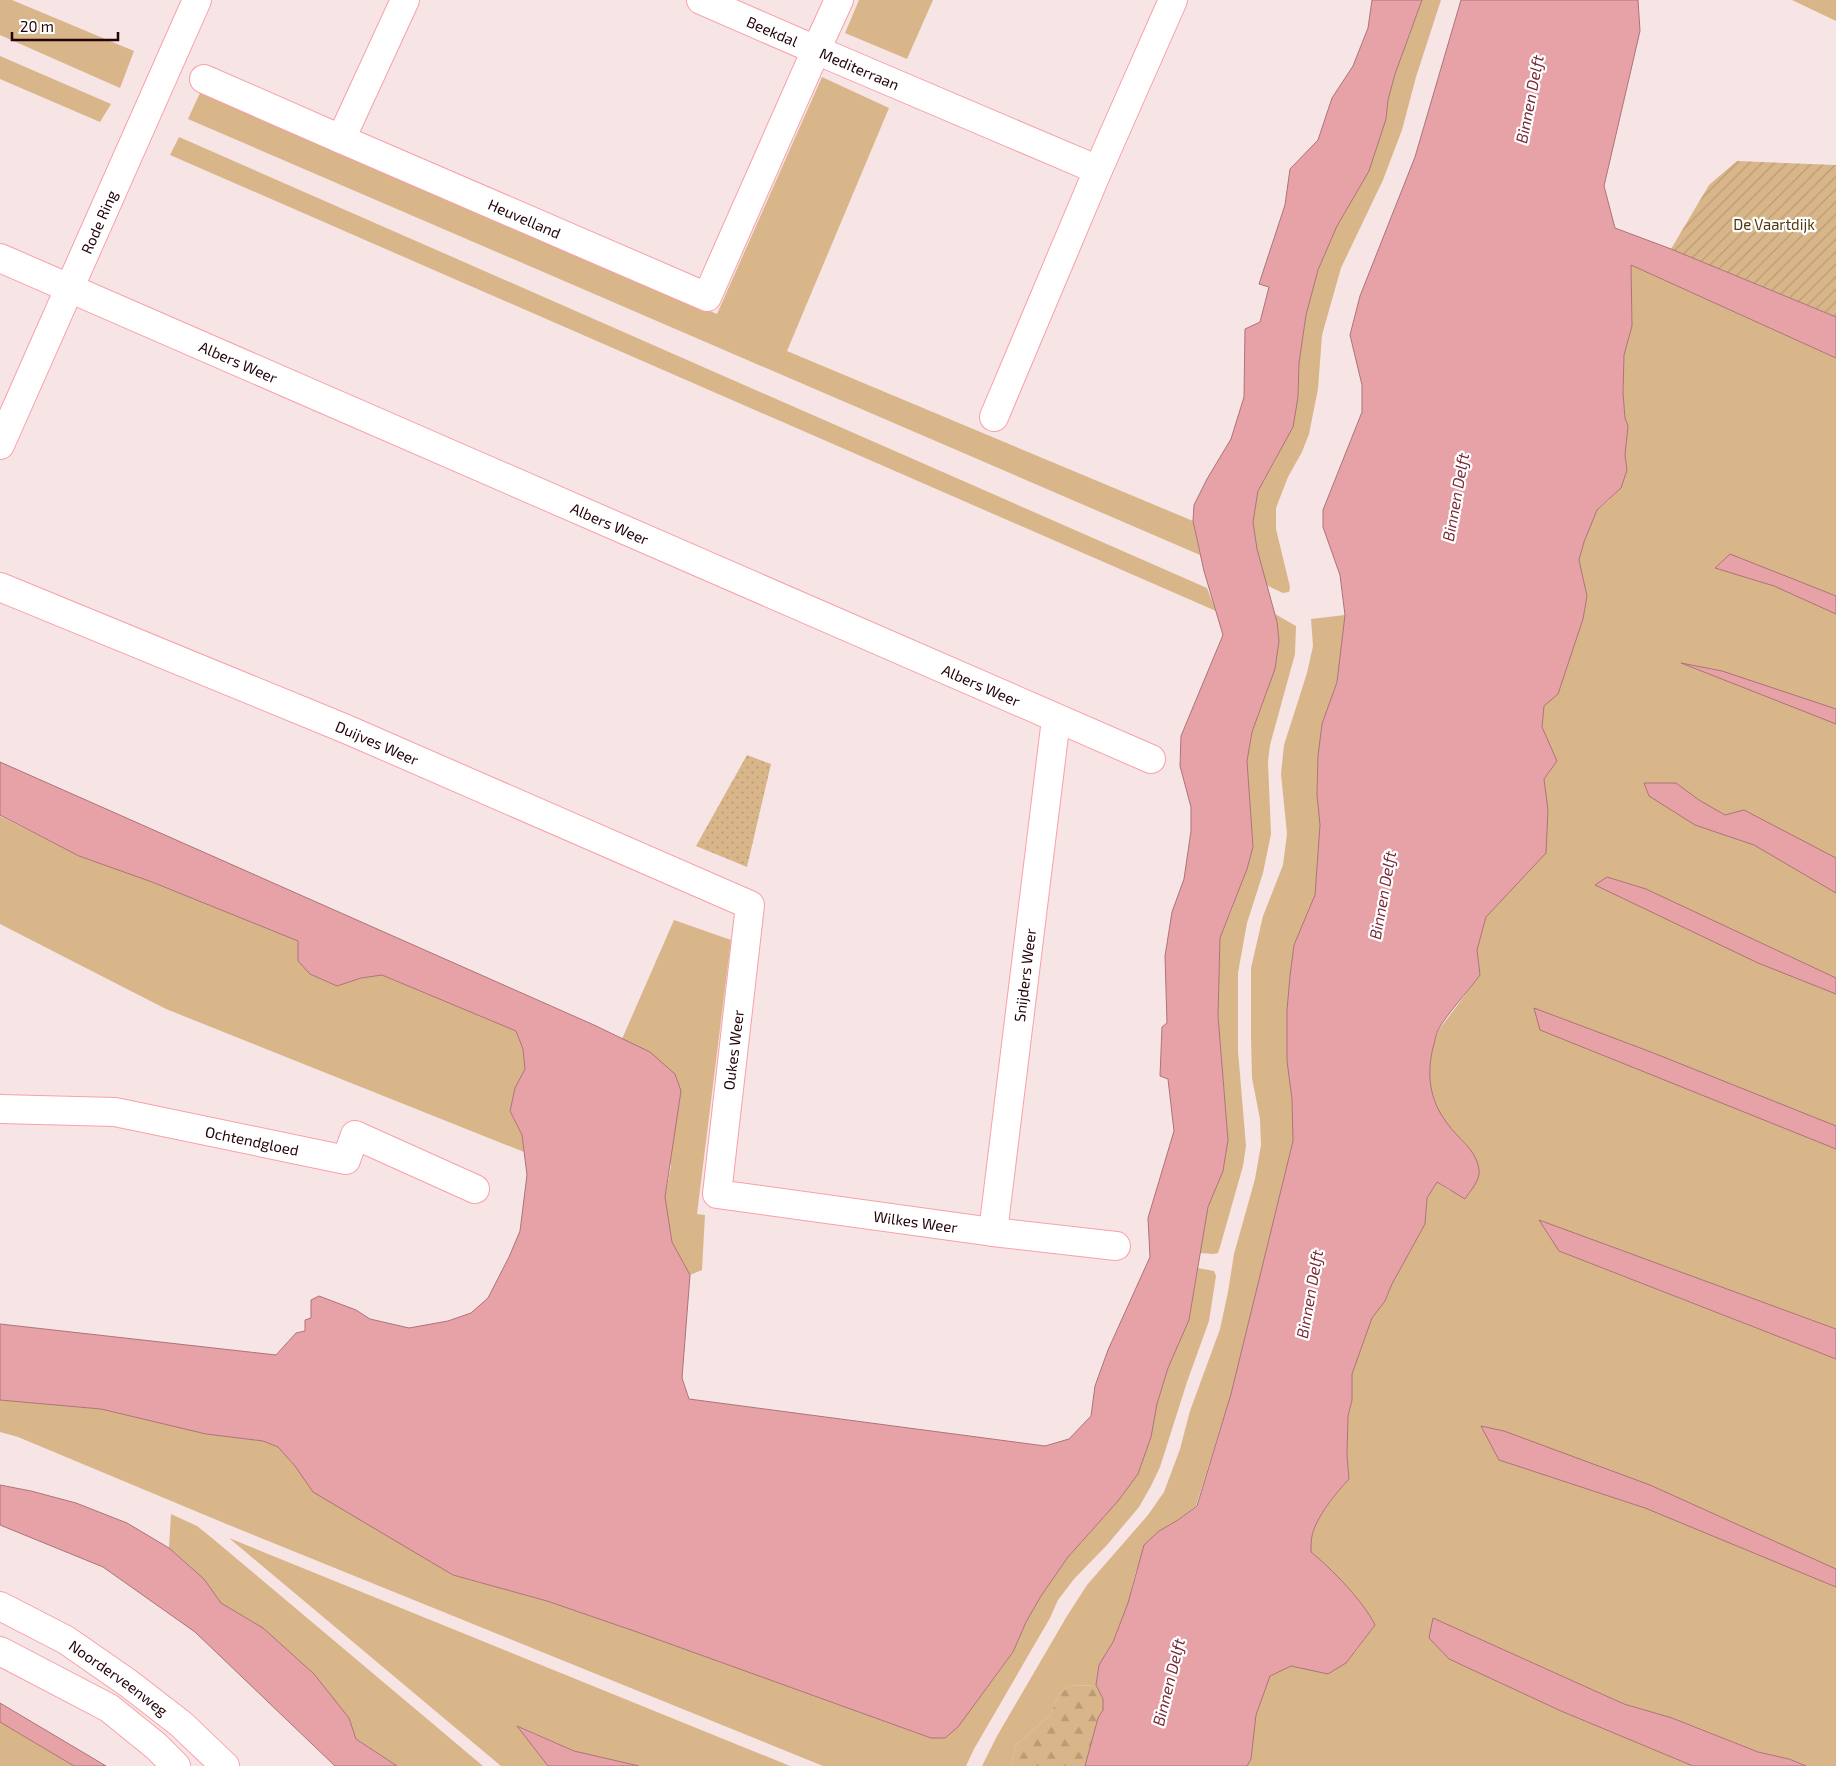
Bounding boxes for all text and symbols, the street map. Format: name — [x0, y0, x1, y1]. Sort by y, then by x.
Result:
scale bar — [12, 10, 119, 42]
street label: Beekdal — [744, 12, 801, 50]
text: 20 m — [20, 17, 54, 35]
street label: Mediterraan — [817, 44, 902, 93]
water label: Binnen Delft — [1511, 52, 1547, 145]
street label: Rode Ring — [77, 187, 121, 257]
street label: Heuvelland — [486, 195, 564, 242]
park label: De Vaartdijk — [1733, 215, 1815, 234]
street label: Albers Weer — [197, 337, 280, 387]
water label: Binnen Delft — [1438, 450, 1472, 543]
street label: Albers Weer — [568, 499, 652, 548]
street label: Albers Weer — [939, 660, 1023, 710]
street label: Duijves Weer — [333, 717, 421, 769]
water label: Binnen Delft — [1365, 848, 1399, 941]
street label: Snijders Weer — [1010, 927, 1039, 1023]
street label: Oukes Weer — [719, 1009, 747, 1091]
street label: Ochtendgloed — [204, 1122, 300, 1159]
street label: Wilkes Weer — [872, 1207, 959, 1236]
water label: Binnen Delft — [1292, 1247, 1326, 1340]
water label: Binnen Delft — [1148, 1635, 1188, 1728]
street label: Noorderveenweg — [66, 1636, 172, 1720]

